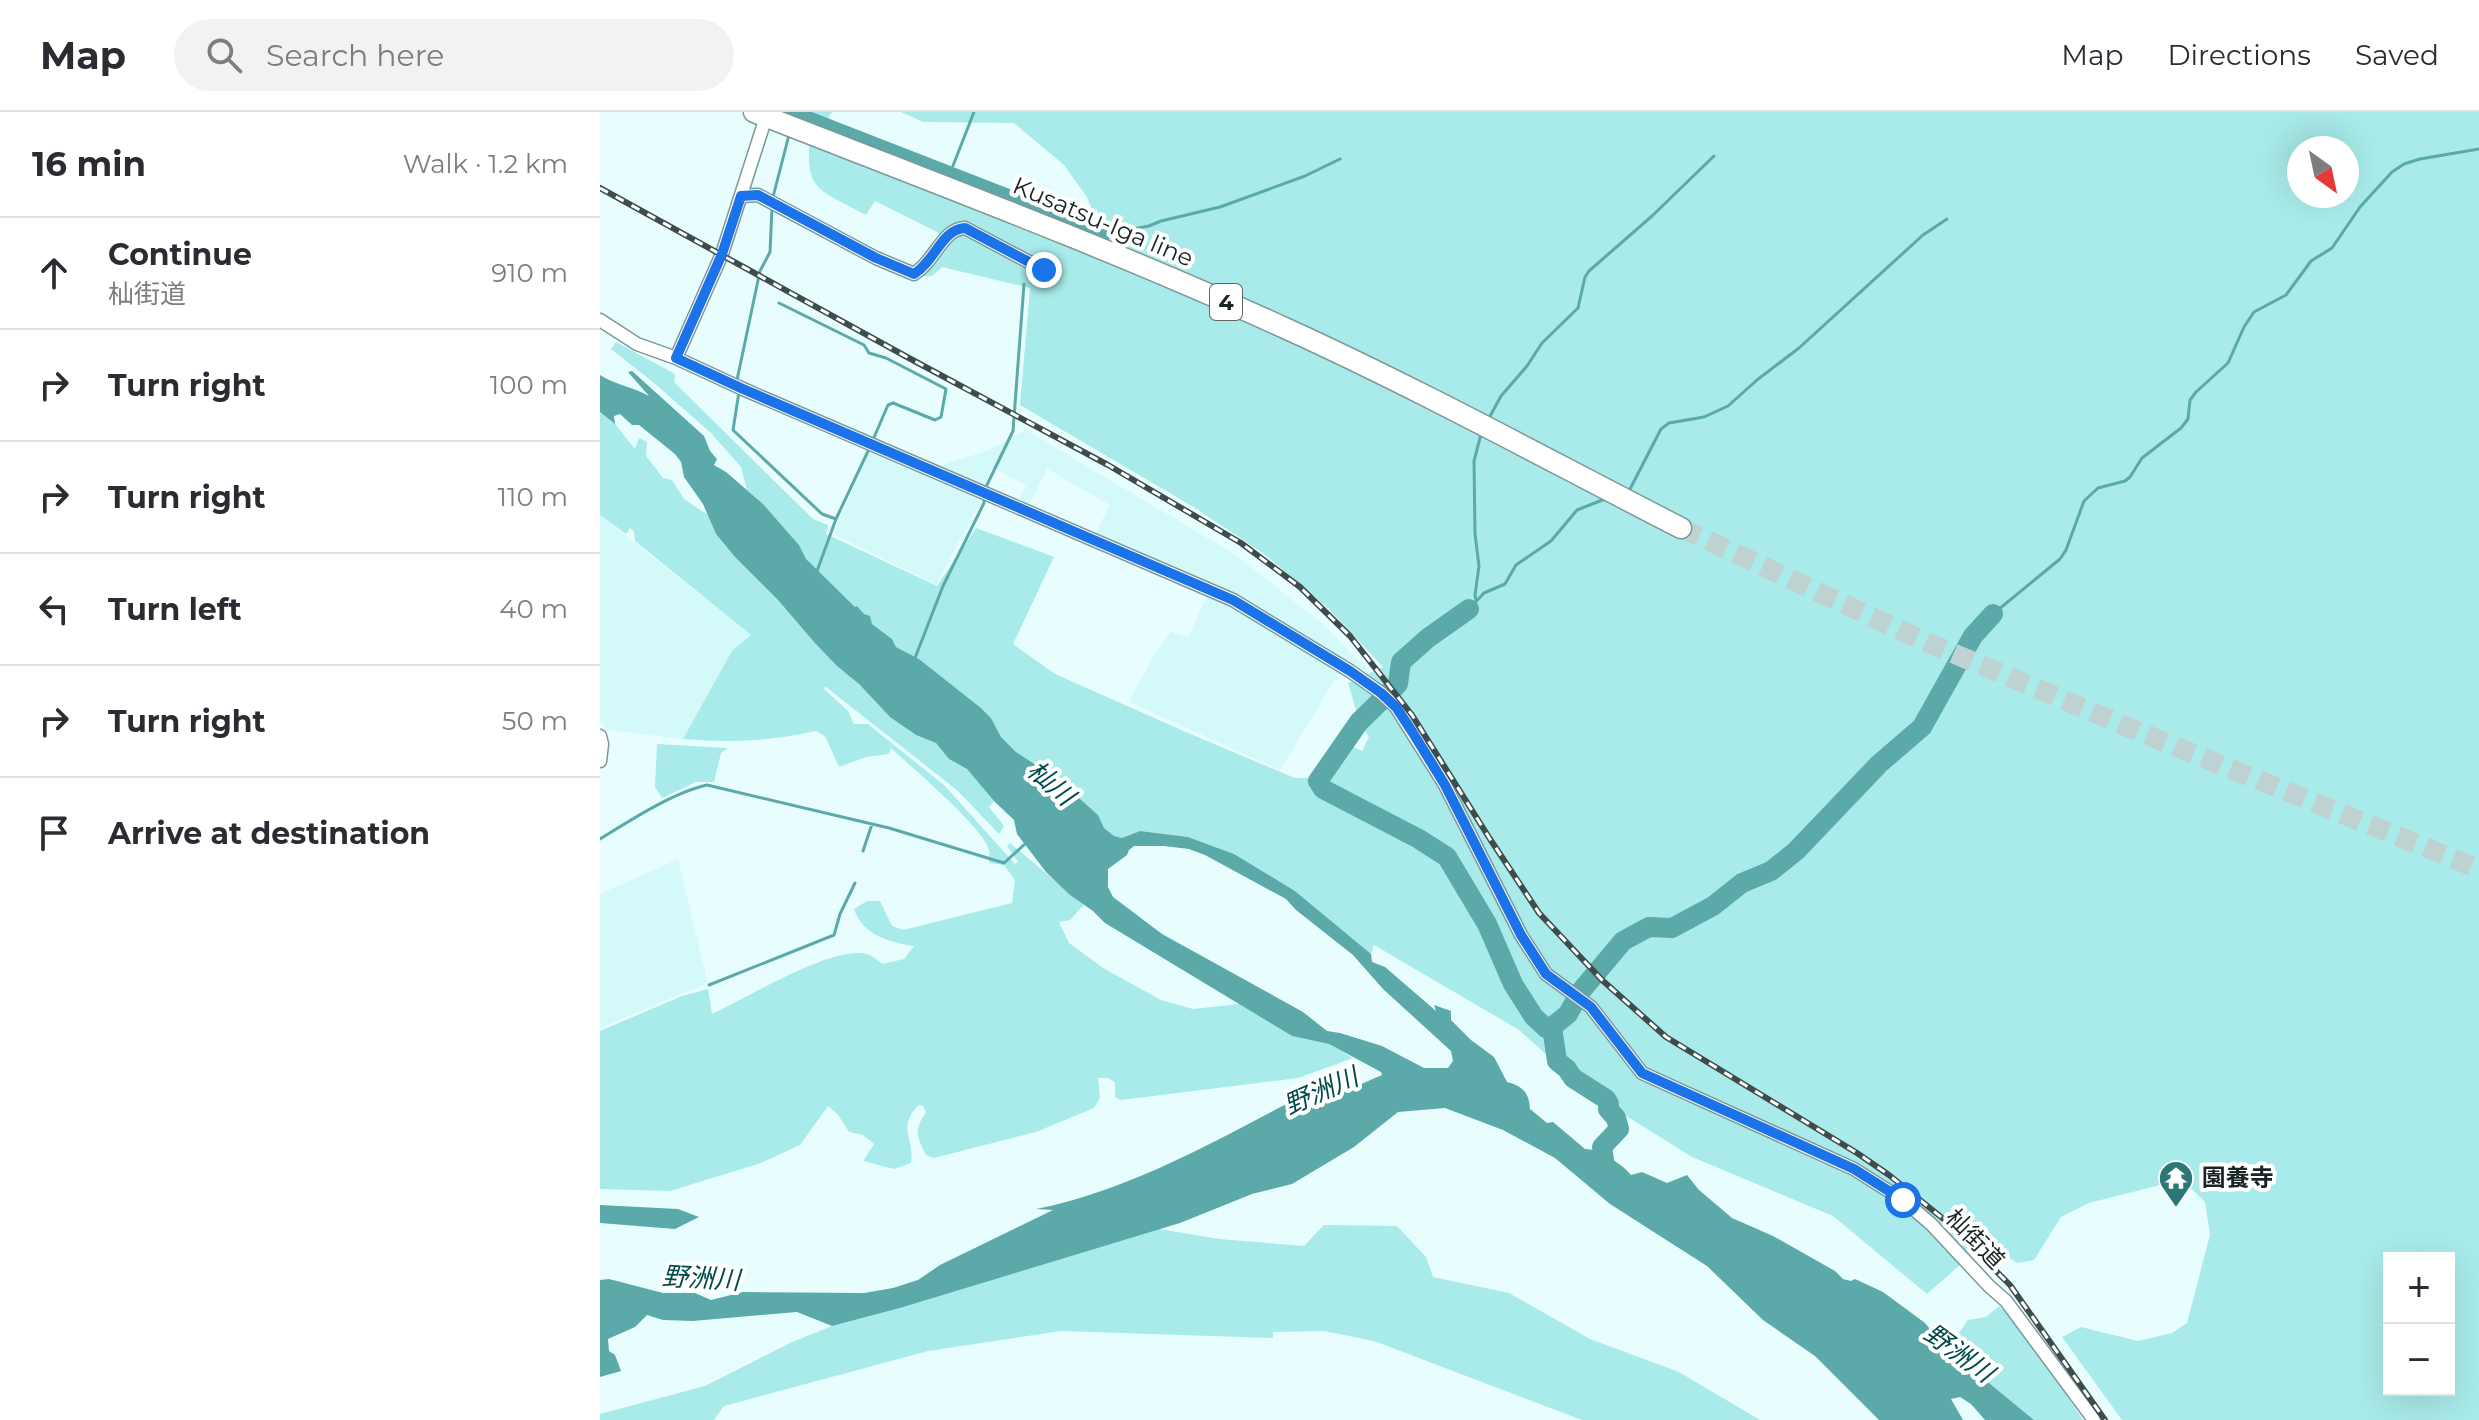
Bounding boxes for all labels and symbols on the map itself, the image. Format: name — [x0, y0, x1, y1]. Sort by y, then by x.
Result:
north arrow — [2287, 136, 2359, 208]
street label: Kusatsu-Iga line — [1009, 170, 1198, 273]
route end — [1026, 252, 1062, 288]
road number: 4 — [1210, 284, 1242, 320]
water label: 杣川 — [1021, 754, 1083, 814]
water label: 野洲川 — [1279, 1059, 1366, 1121]
temple icon: 園養寺 — [2157, 1159, 2195, 1209]
place label: 園養寺 — [2202, 1163, 2274, 1192]
route start — [1885, 1182, 1921, 1218]
street label: 杣街道 — [1940, 1203, 2011, 1275]
water label: 野洲川 — [661, 1260, 744, 1296]
water label: 野洲川 — [1918, 1317, 2002, 1391]

